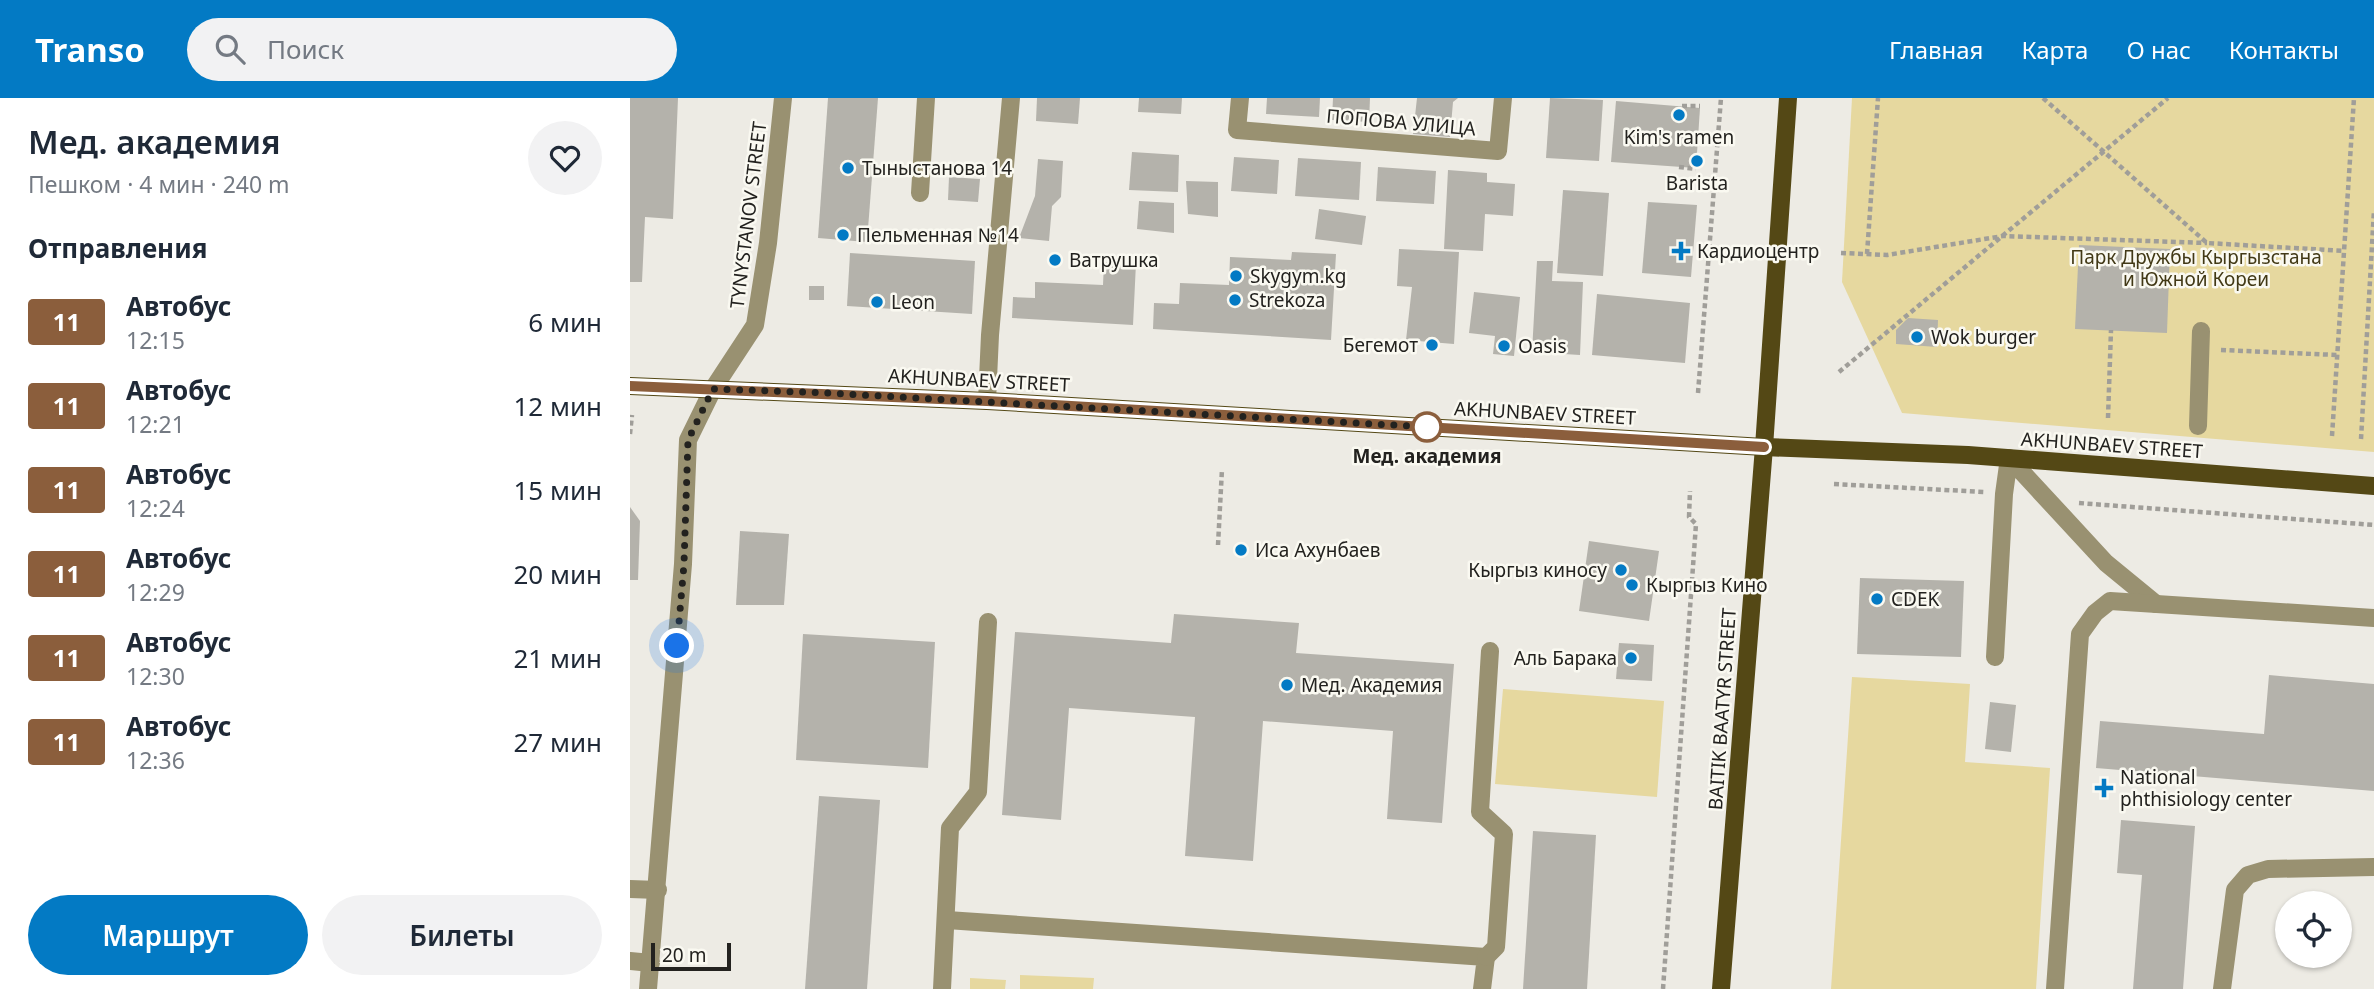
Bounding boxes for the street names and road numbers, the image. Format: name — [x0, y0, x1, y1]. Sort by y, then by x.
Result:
street label: ПОПОВА УЛИЦА — [1325, 103, 1478, 142]
street label: TYNYSTANOV STREET — [724, 120, 772, 310]
street label: AKHUNBAEV STREET — [887, 362, 1071, 398]
street label: AKHUNBAEV STREET — [1453, 395, 1637, 431]
street label: AKHUNBAEV STREET — [2020, 426, 2204, 464]
street label: BAITIK BAATYR STREET — [1702, 607, 1742, 811]

